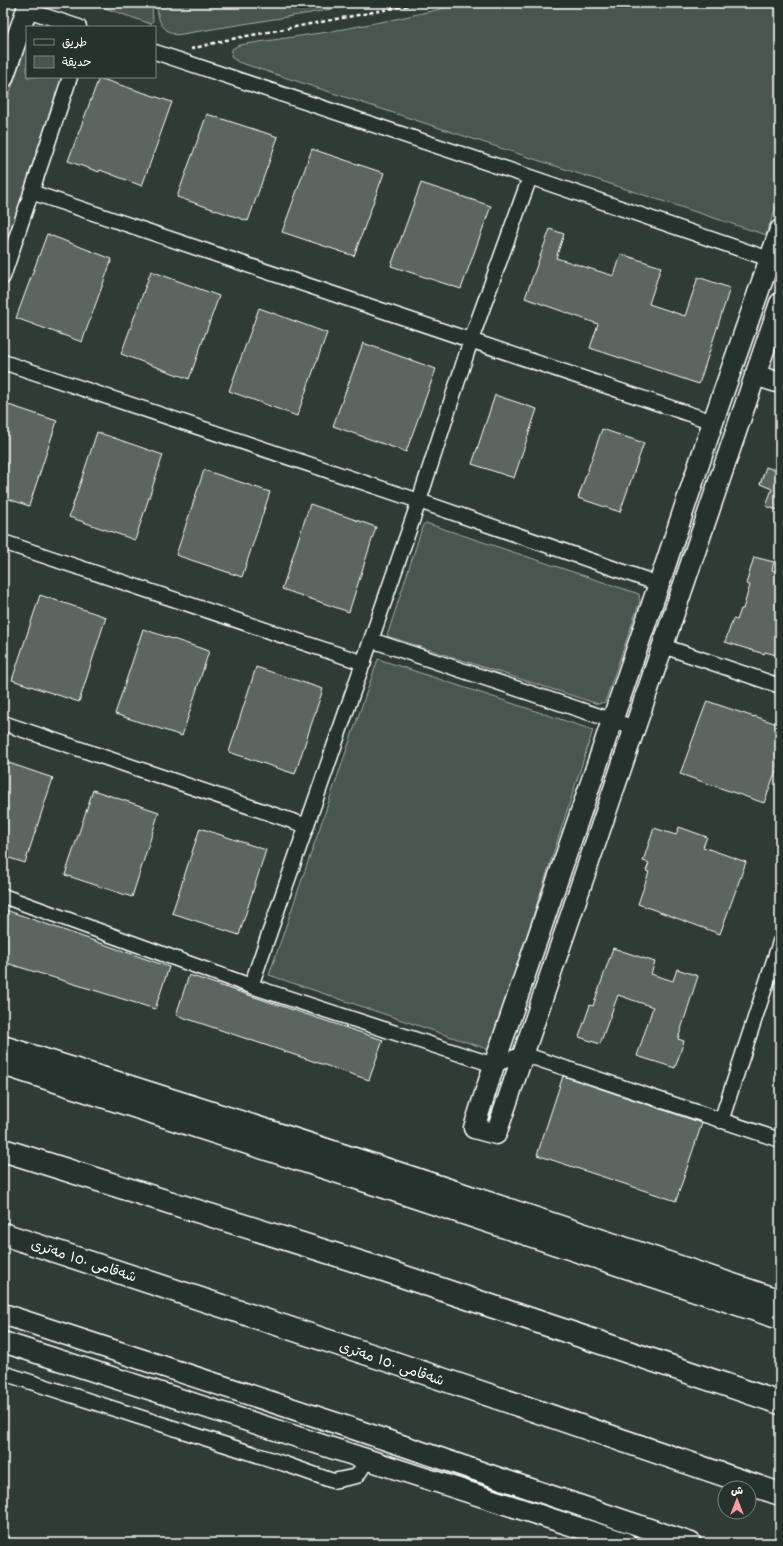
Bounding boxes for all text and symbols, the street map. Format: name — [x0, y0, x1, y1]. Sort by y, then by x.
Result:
legend — [26, 26, 156, 78]
text: طريق — [62, 34, 87, 50]
text: حديقة — [62, 54, 91, 70]
street label: شەقامی ١٥٠ مەتری — [29, 1234, 139, 1286]
street label: شەقامی ١٥٠ مەتری — [337, 1337, 447, 1389]
north arrow — [717, 1480, 757, 1520]
text: ش — [731, 1483, 743, 1498]

